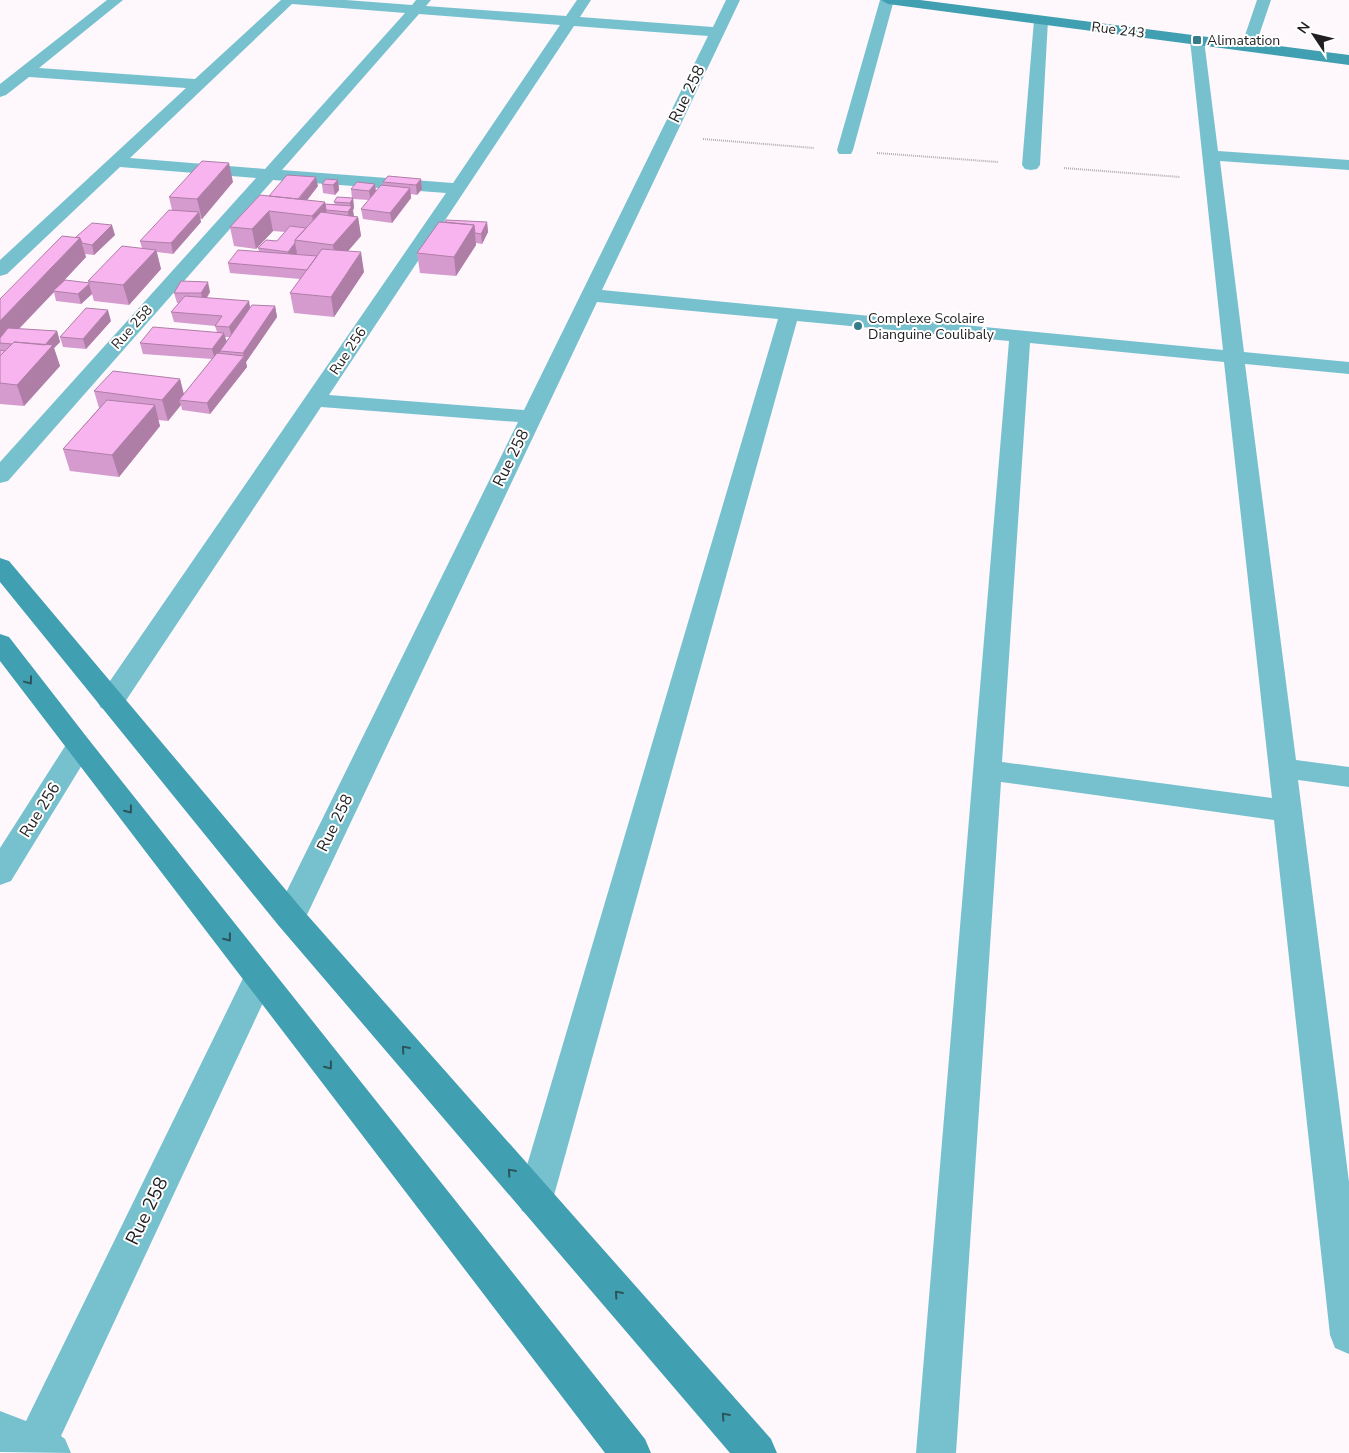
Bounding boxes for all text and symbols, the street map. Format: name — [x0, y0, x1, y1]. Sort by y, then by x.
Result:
north arrow — [1289, 10, 1339, 60]
street label: Rue 243 — [1090, 17, 1146, 43]
text: N — [1293, 18, 1315, 38]
place label: Alimatation — [1207, 31, 1280, 50]
marker: Alimatation — [1191, 34, 1203, 46]
street label: Rue 258 — [664, 62, 710, 126]
street label: Rue 258 — [107, 301, 157, 353]
place label: Complexe Scolaire Dianguine Coulibaly — [868, 309, 995, 344]
marker: Complexe Scolaire Dianguine Coulibaly — [852, 320, 864, 332]
street label: Rue 256 — [325, 324, 371, 378]
street label: Rue 258 — [488, 426, 534, 490]
one-way arrow — [24, 676, 33, 685]
street label: Rue 256 — [14, 778, 66, 842]
street label: Rue 258 — [312, 791, 358, 855]
one-way arrow — [123, 804, 131, 813]
one-way arrow — [223, 933, 232, 942]
one-way arrow — [401, 1046, 410, 1055]
one-way arrow — [323, 1060, 331, 1069]
one-way arrow — [508, 1169, 517, 1178]
street label: Rue 258 — [119, 1173, 175, 1249]
one-way arrow — [615, 1291, 624, 1300]
one-way arrow — [722, 1413, 731, 1422]

